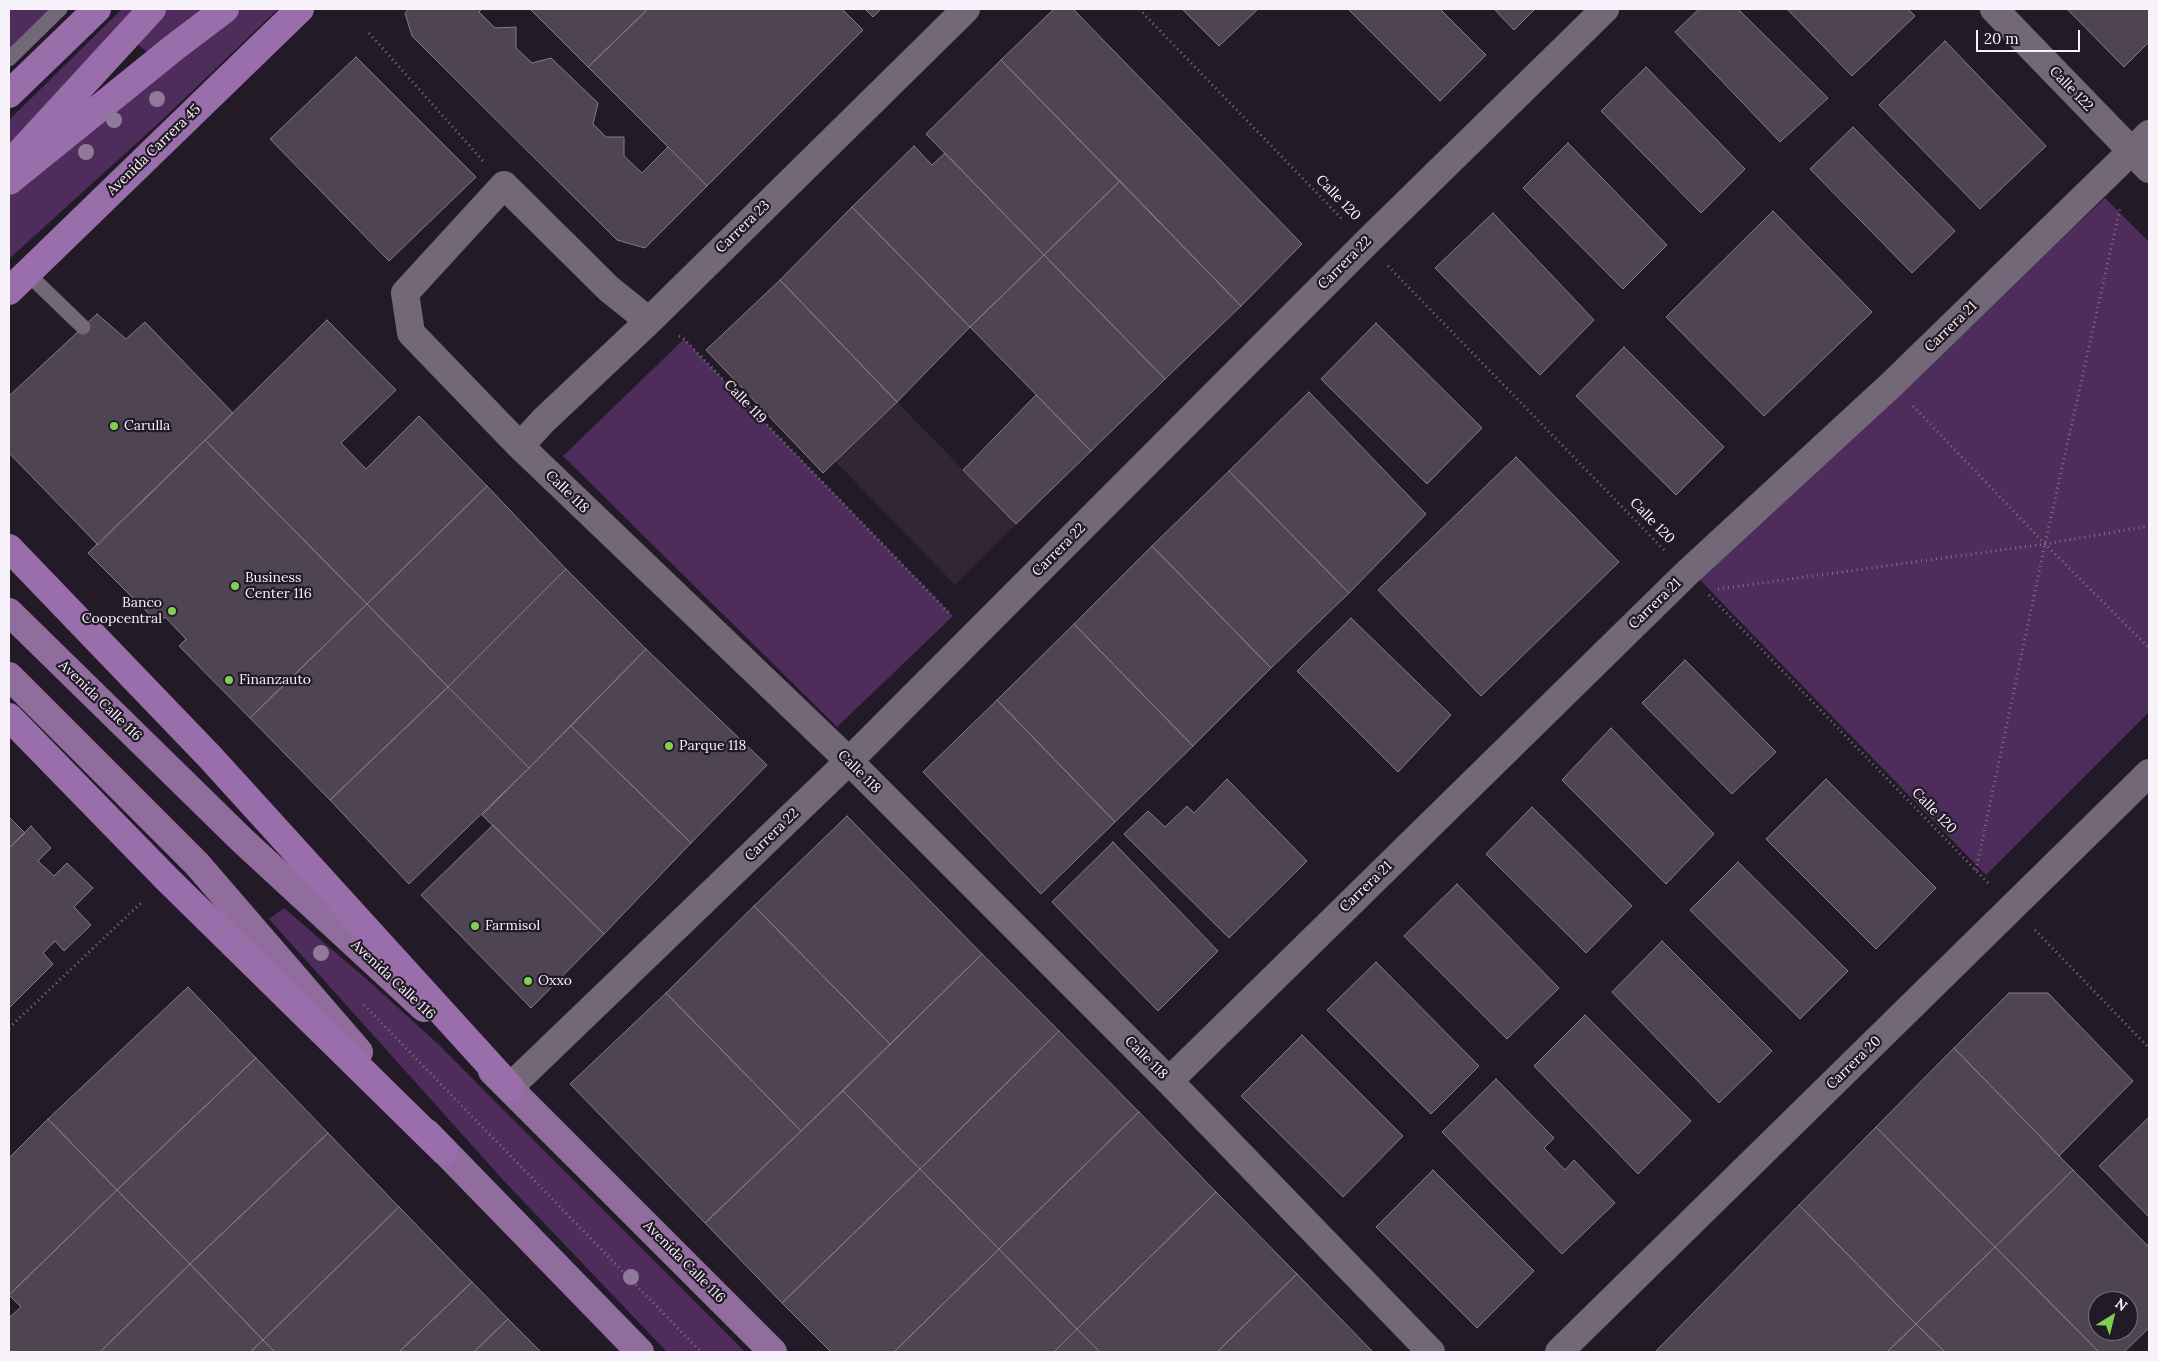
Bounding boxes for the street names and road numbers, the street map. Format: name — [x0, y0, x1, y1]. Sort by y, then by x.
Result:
street label: Calle 122 — [2045, 63, 2097, 115]
street label: Avenida Carrera 45 — [104, 101, 204, 199]
street label: Calle 120 — [1312, 172, 1364, 224]
street label: Carrera 23 — [712, 197, 774, 257]
street label: Carrera 22 — [1315, 233, 1375, 293]
street label: Carrera 21 — [1921, 298, 1981, 356]
street label: Calle 119 — [720, 377, 770, 427]
street label: Calle 118 — [542, 467, 592, 517]
street label: Calle 120 — [1626, 495, 1678, 547]
street label: Carrera 22 — [1029, 520, 1089, 580]
street label: Carrera 21 — [1625, 575, 1685, 633]
street label: Avenida Calle 116 — [55, 657, 145, 745]
street label: Calle 118 — [834, 747, 884, 797]
street label: Calle 120 — [1908, 785, 1960, 837]
street label: Carrera 22 — [742, 805, 802, 865]
street label: Carrera 21 — [1336, 858, 1396, 916]
street label: Avenida Calle 116 — [347, 937, 439, 1023]
street label: Calle 118 — [1121, 1033, 1171, 1083]
street label: Carrera 20 — [1823, 1033, 1885, 1093]
street label: Avenida Calle 116 — [640, 1218, 728, 1306]

